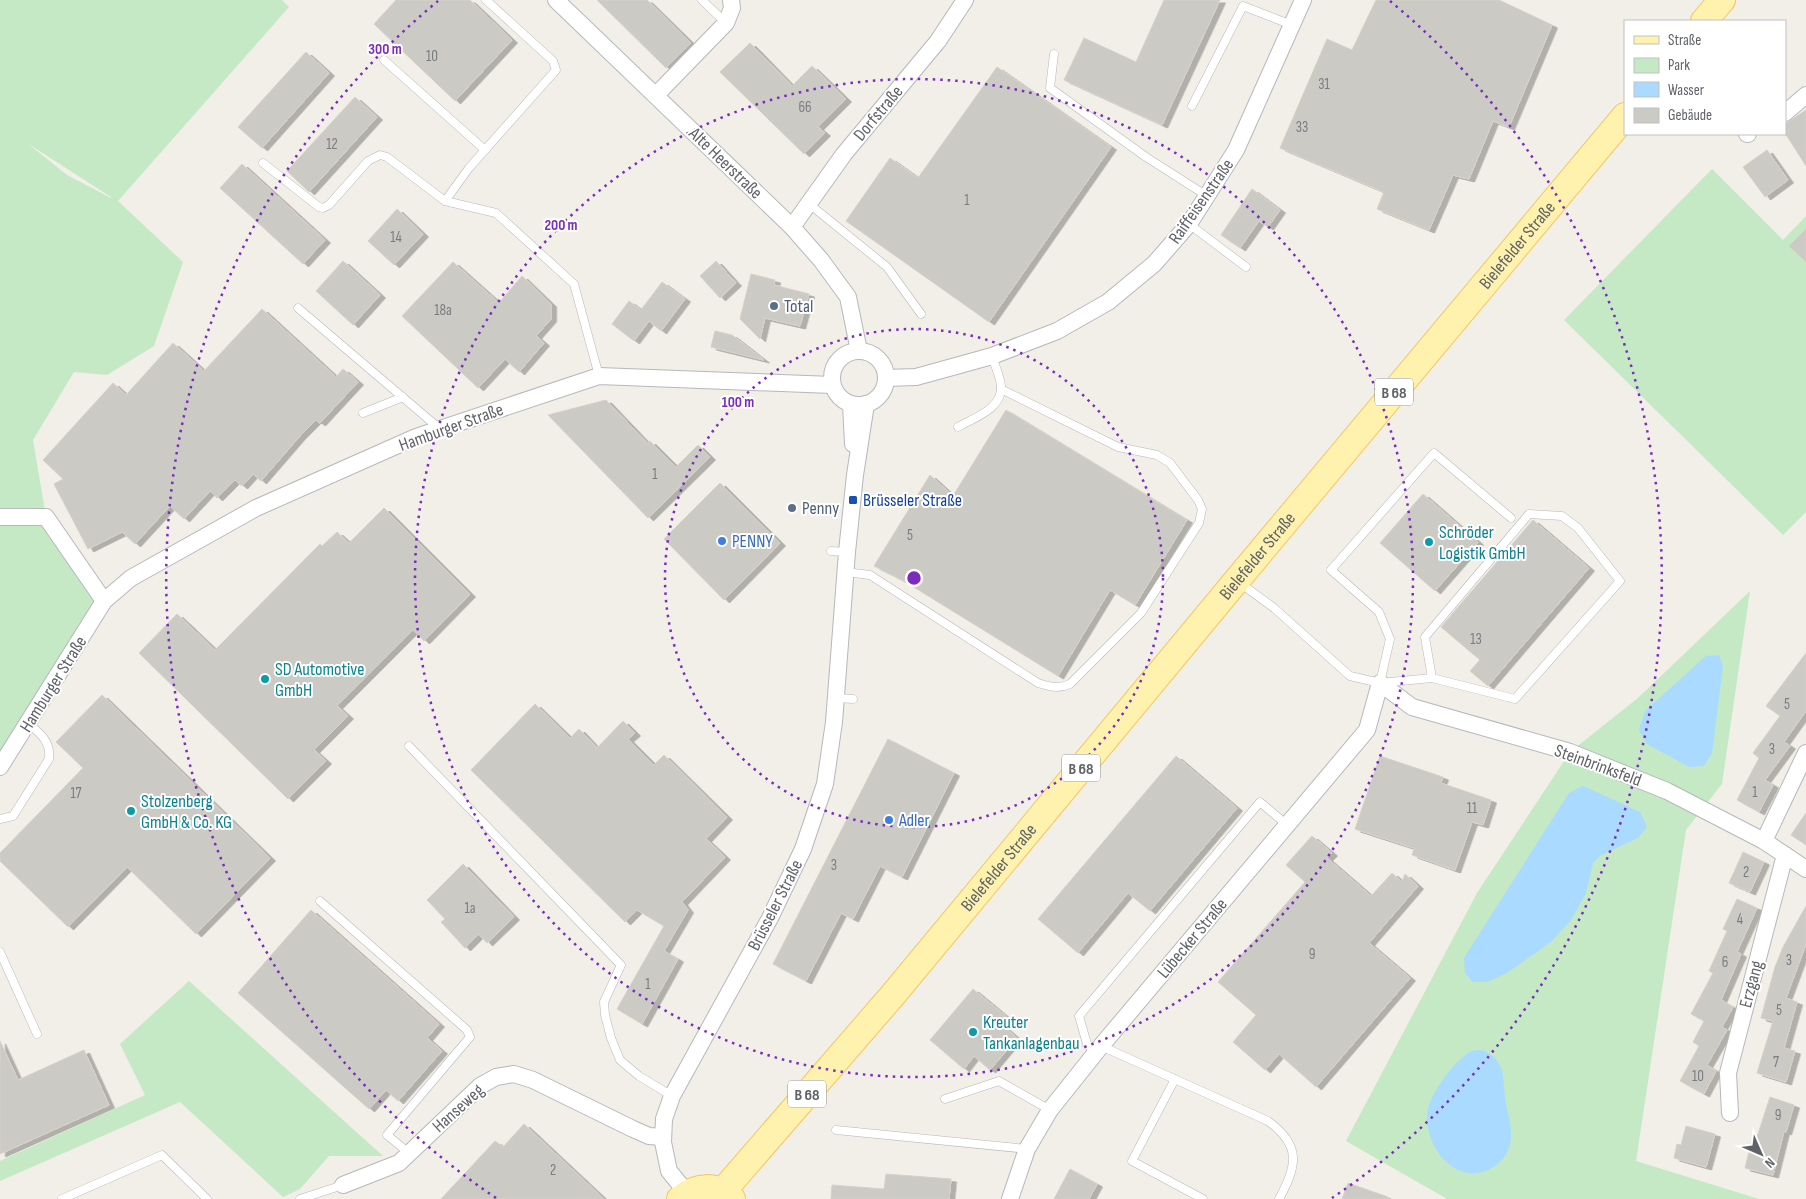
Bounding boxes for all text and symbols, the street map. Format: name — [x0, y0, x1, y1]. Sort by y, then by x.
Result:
legend — [1624, 20, 1786, 135]
text: Straße — [1668, 31, 1701, 50]
text: 300 m — [368, 40, 402, 59]
house number: 10 — [426, 47, 438, 66]
text: Park — [1668, 56, 1690, 75]
house number: 31 — [1318, 75, 1331, 94]
street label: Dorfstraße — [849, 81, 907, 145]
text: Wasser — [1668, 81, 1705, 100]
house number: 66 — [798, 98, 812, 117]
text: Gebäude — [1668, 106, 1712, 125]
house number: 33 — [1296, 118, 1308, 137]
street label: Alte Heerstraße — [684, 123, 767, 203]
house number: 12 — [326, 135, 338, 154]
street label: Raiffeisenstraße — [1164, 155, 1238, 248]
house number: 1 — [964, 191, 970, 210]
street label: Bielefelder Straße — [1475, 198, 1560, 293]
text: 200 m — [544, 216, 578, 235]
house number: 14 — [390, 228, 402, 247]
place label: Total — [784, 296, 813, 317]
marker: Total — [768, 300, 780, 312]
house number: 18a — [434, 301, 452, 320]
road number: B 68 — [1375, 378, 1413, 406]
text: 100 m — [722, 393, 754, 412]
street label: Hamburger Straße — [396, 399, 506, 456]
house number: 1 — [652, 465, 658, 484]
place label: Brüsseler Straße — [863, 490, 962, 511]
marker: Brüsseler Straße — [847, 494, 859, 506]
place label: Penny — [802, 498, 839, 519]
marker: Penny — [786, 502, 798, 514]
street label: Bielefelder Straße — [1215, 508, 1300, 604]
place label: Schröder Logistik GmbH — [1439, 522, 1526, 564]
house number: 5 — [907, 526, 913, 545]
place label: PENNY — [732, 531, 773, 552]
marker: PENNY — [716, 535, 728, 547]
marker: Schröder Logistik GmbH — [1423, 536, 1435, 548]
centre of rings — [905, 569, 923, 587]
house number: 13 — [1470, 630, 1482, 649]
street label: Hamburger Straße — [16, 632, 91, 736]
place label: SD Automotive GmbH — [275, 659, 364, 701]
marker: SD Automotive GmbH — [259, 673, 271, 685]
house number: 5 — [1784, 695, 1790, 714]
street label: Steinbrinksfeld — [1551, 740, 1644, 791]
house number: 3 — [1769, 740, 1775, 759]
road number: B 68 — [1062, 754, 1100, 781]
house number: 1 — [1752, 783, 1758, 802]
house number: 17 — [70, 784, 82, 803]
place label: Stolzenberg GmbH & Co. KG — [141, 791, 232, 833]
house number: 11 — [1467, 799, 1478, 818]
marker: Stolzenberg GmbH & Co. KG — [125, 805, 137, 817]
place label: Adler — [898, 810, 930, 831]
marker: Adler — [883, 814, 895, 826]
street label: Bielefelder Straße — [957, 820, 1041, 916]
street label: Brüsseler Straße — [744, 856, 807, 954]
house number: 3 — [831, 856, 837, 875]
house number: 2 — [1743, 863, 1749, 882]
street label: Lübecker Straße — [1153, 894, 1232, 983]
house number: 1a — [464, 899, 476, 918]
house number: 4 — [1737, 910, 1743, 929]
house number: 9 — [1309, 945, 1315, 964]
house number: 3 — [1786, 951, 1792, 970]
house number: 6 — [1722, 953, 1728, 972]
street label: Erzgang — [1735, 958, 1768, 1010]
house number: 1 — [645, 975, 651, 994]
house number: 5 — [1776, 1001, 1782, 1020]
place label: Kreuter Tankanlagenbau — [983, 1012, 1080, 1054]
marker: Kreuter Tankanlagenbau — [967, 1026, 979, 1038]
house number: 7 — [1773, 1053, 1779, 1072]
house number: 10 — [1692, 1067, 1704, 1086]
street label: Hanseweg — [428, 1080, 488, 1137]
road number: B 68 — [788, 1080, 826, 1108]
house number: 9 — [1775, 1106, 1781, 1125]
north arrow — [1736, 1129, 1786, 1179]
text: N — [1761, 1154, 1778, 1171]
house number: 2 — [550, 1161, 556, 1180]

